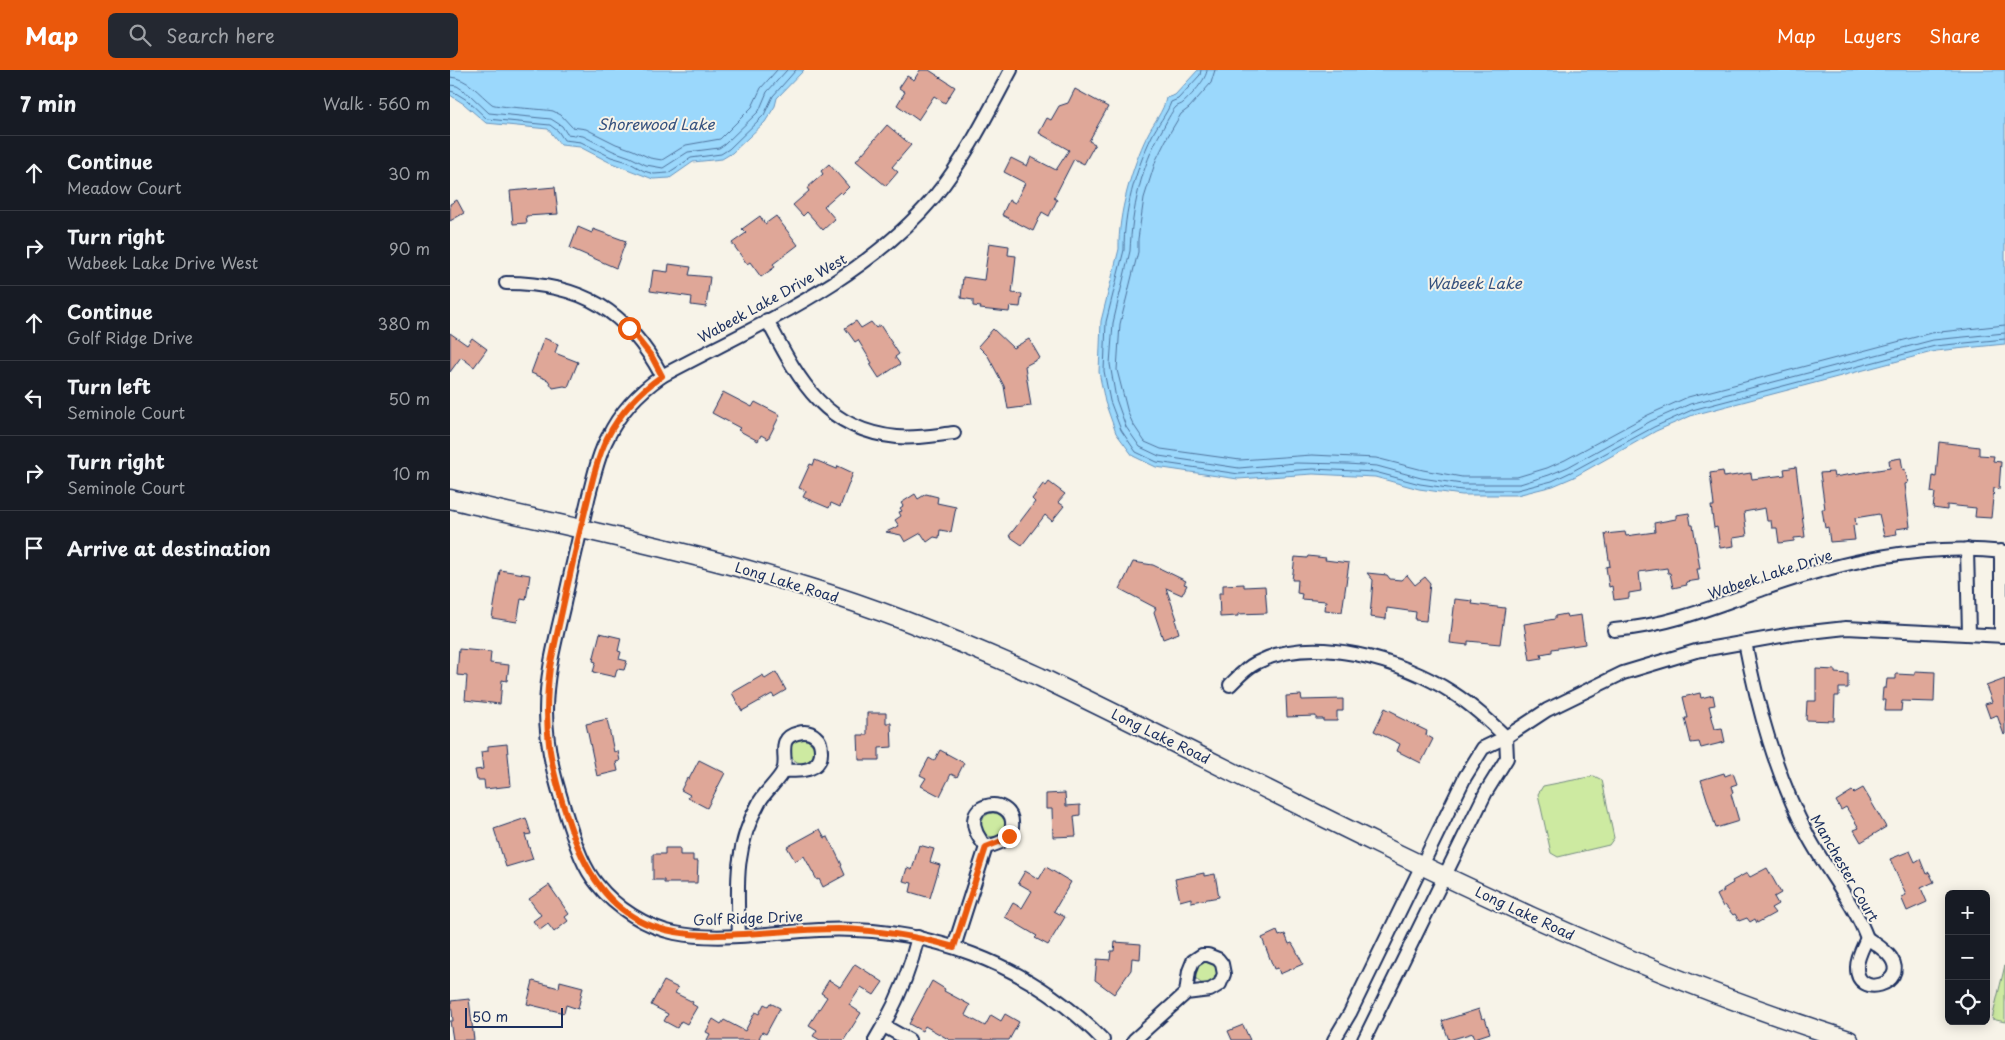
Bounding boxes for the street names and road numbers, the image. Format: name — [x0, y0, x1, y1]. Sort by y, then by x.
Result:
street label: Wabeek Lake Drive West — [694, 248, 851, 348]
street label: Wabeek Lake Drive — [1705, 544, 1835, 604]
street label: Long Lake Road — [733, 556, 841, 608]
street label: Long Lake Road — [1108, 703, 1214, 769]
street label: Manchester Court — [1806, 810, 1884, 926]
street label: Long Lake Road — [1472, 881, 1578, 945]
street label: Golf Ridge Drive — [693, 906, 803, 930]

